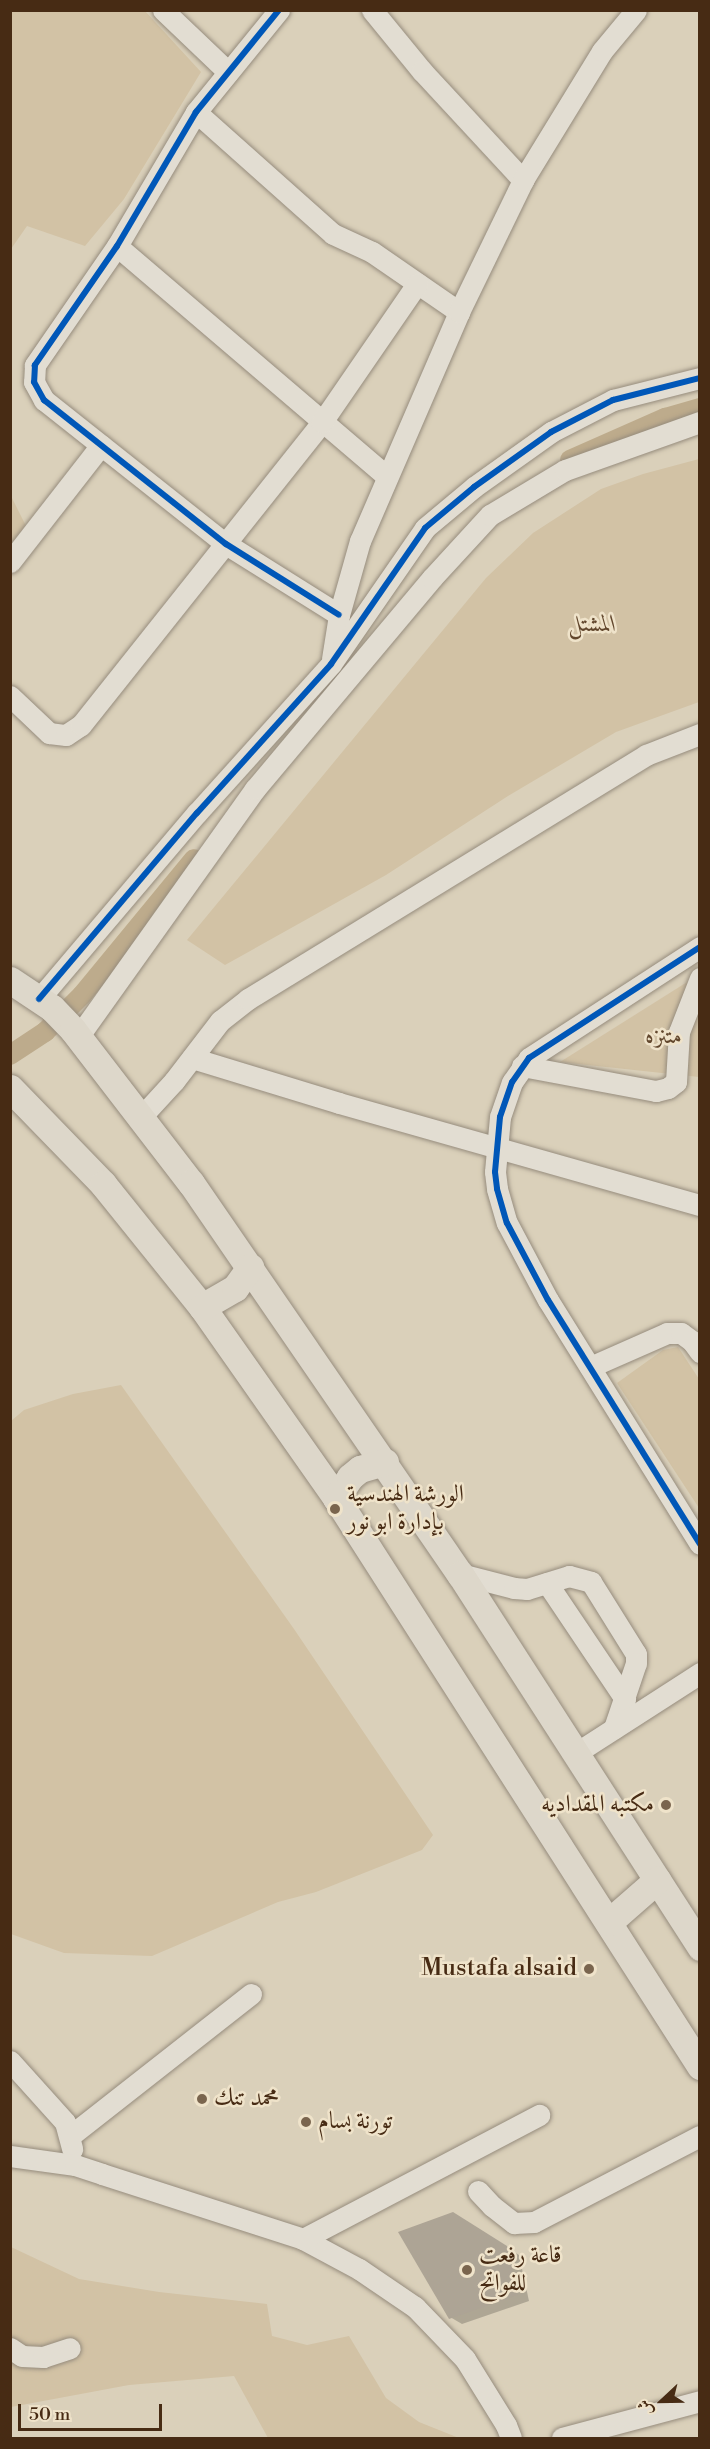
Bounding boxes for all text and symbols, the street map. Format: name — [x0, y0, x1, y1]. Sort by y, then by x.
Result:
park label: المشتل — [568, 611, 616, 639]
park label: متنزه — [645, 1023, 683, 1051]
place label: الورشة الهندسية بإدارة ابو نور — [347, 1481, 464, 1537]
marker: الورشة الهندسية بإدارة ابو نور — [328, 1502, 342, 1516]
place label: مكتبه المقداديه — [541, 1791, 654, 1819]
marker: مكتبه المقداديه — [659, 1798, 673, 1812]
place label: Mustafa alsaid — [421, 1955, 577, 1983]
marker: Mustafa alsaid — [582, 1962, 596, 1976]
place label: محمد تنك — [214, 2085, 279, 2113]
marker: محمد تنك — [195, 2092, 209, 2106]
place label: تورنة بسام — [318, 2108, 392, 2136]
marker: تورنة بسام — [299, 2115, 313, 2129]
place label: قاعة رفعت للفواتح — [479, 2242, 562, 2298]
marker: قاعة رفعت للفواتح — [460, 2263, 474, 2277]
north arrow — [632, 2371, 692, 2431]
scale bar — [21, 2392, 165, 2430]
text: ش — [633, 2397, 658, 2419]
text: 50 m — [29, 2403, 70, 2426]

